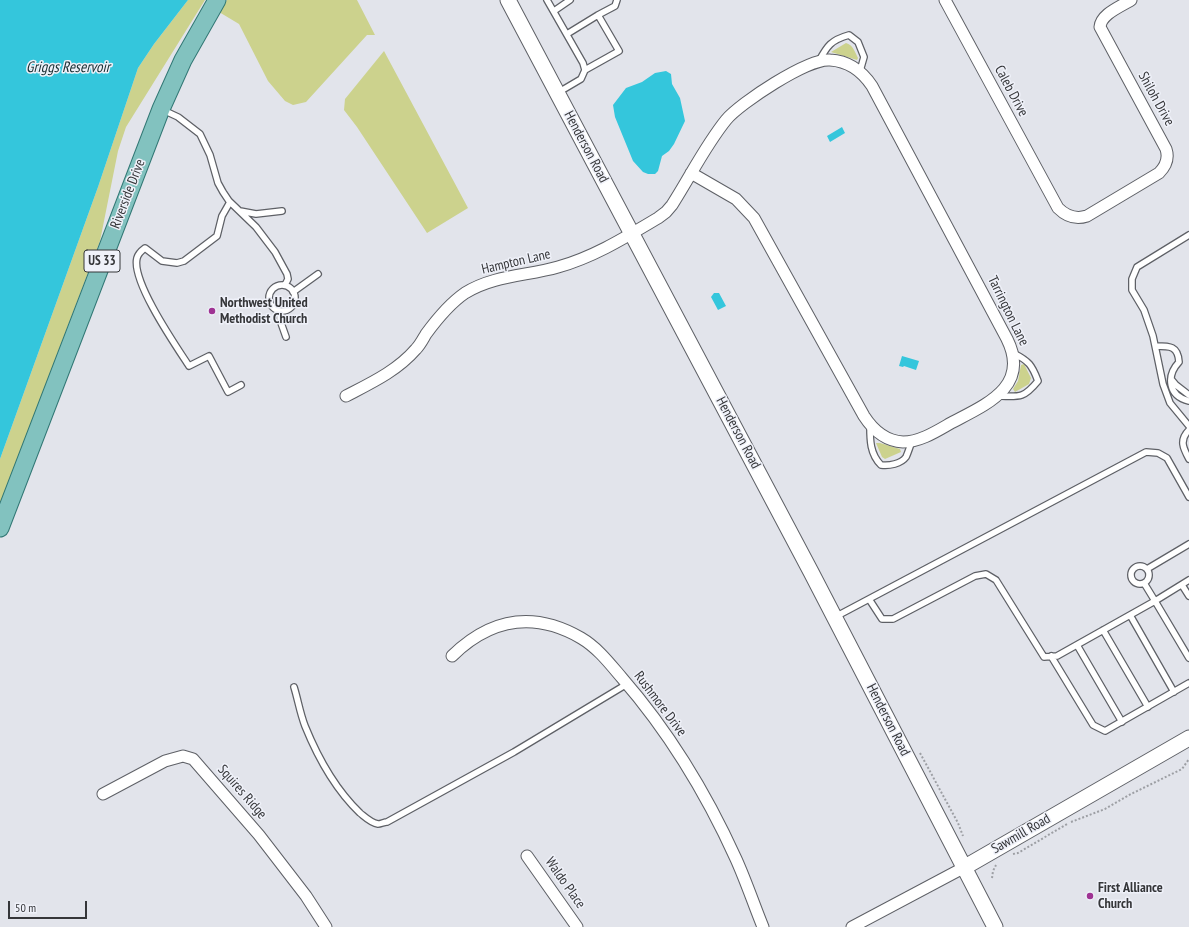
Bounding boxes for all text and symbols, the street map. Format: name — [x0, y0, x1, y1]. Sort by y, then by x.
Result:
water label: Griggs Reservoir — [26, 59, 110, 77]
street label: Caleb Drive — [991, 63, 1031, 119]
street label: Shiloh Drive — [1134, 69, 1178, 129]
street label: Henderson Road — [560, 108, 612, 186]
street label: Riverside Drive — [107, 157, 149, 231]
street label: Hampton Lane — [480, 246, 552, 278]
road number: US 33 — [84, 250, 120, 272]
street label: Tarrington Lane — [984, 273, 1032, 349]
place label: Northwest United Methodist Church — [220, 295, 308, 328]
marker: Northwest United Methodist Church — [207, 306, 217, 316]
street label: Henderson Road — [712, 394, 764, 472]
street label: Rushmore Drive — [630, 668, 690, 740]
street label: Henderson Road — [863, 681, 913, 759]
street label: Squires Ridge — [214, 762, 270, 822]
street label: Sawmill Road — [988, 810, 1054, 858]
street label: Waldo Place — [541, 854, 589, 912]
place label: First Alliance Church — [1098, 880, 1163, 912]
marker: First Alliance Church — [1085, 891, 1095, 901]
scale bar — [10, 893, 89, 919]
text: 50 m — [15, 900, 36, 915]

